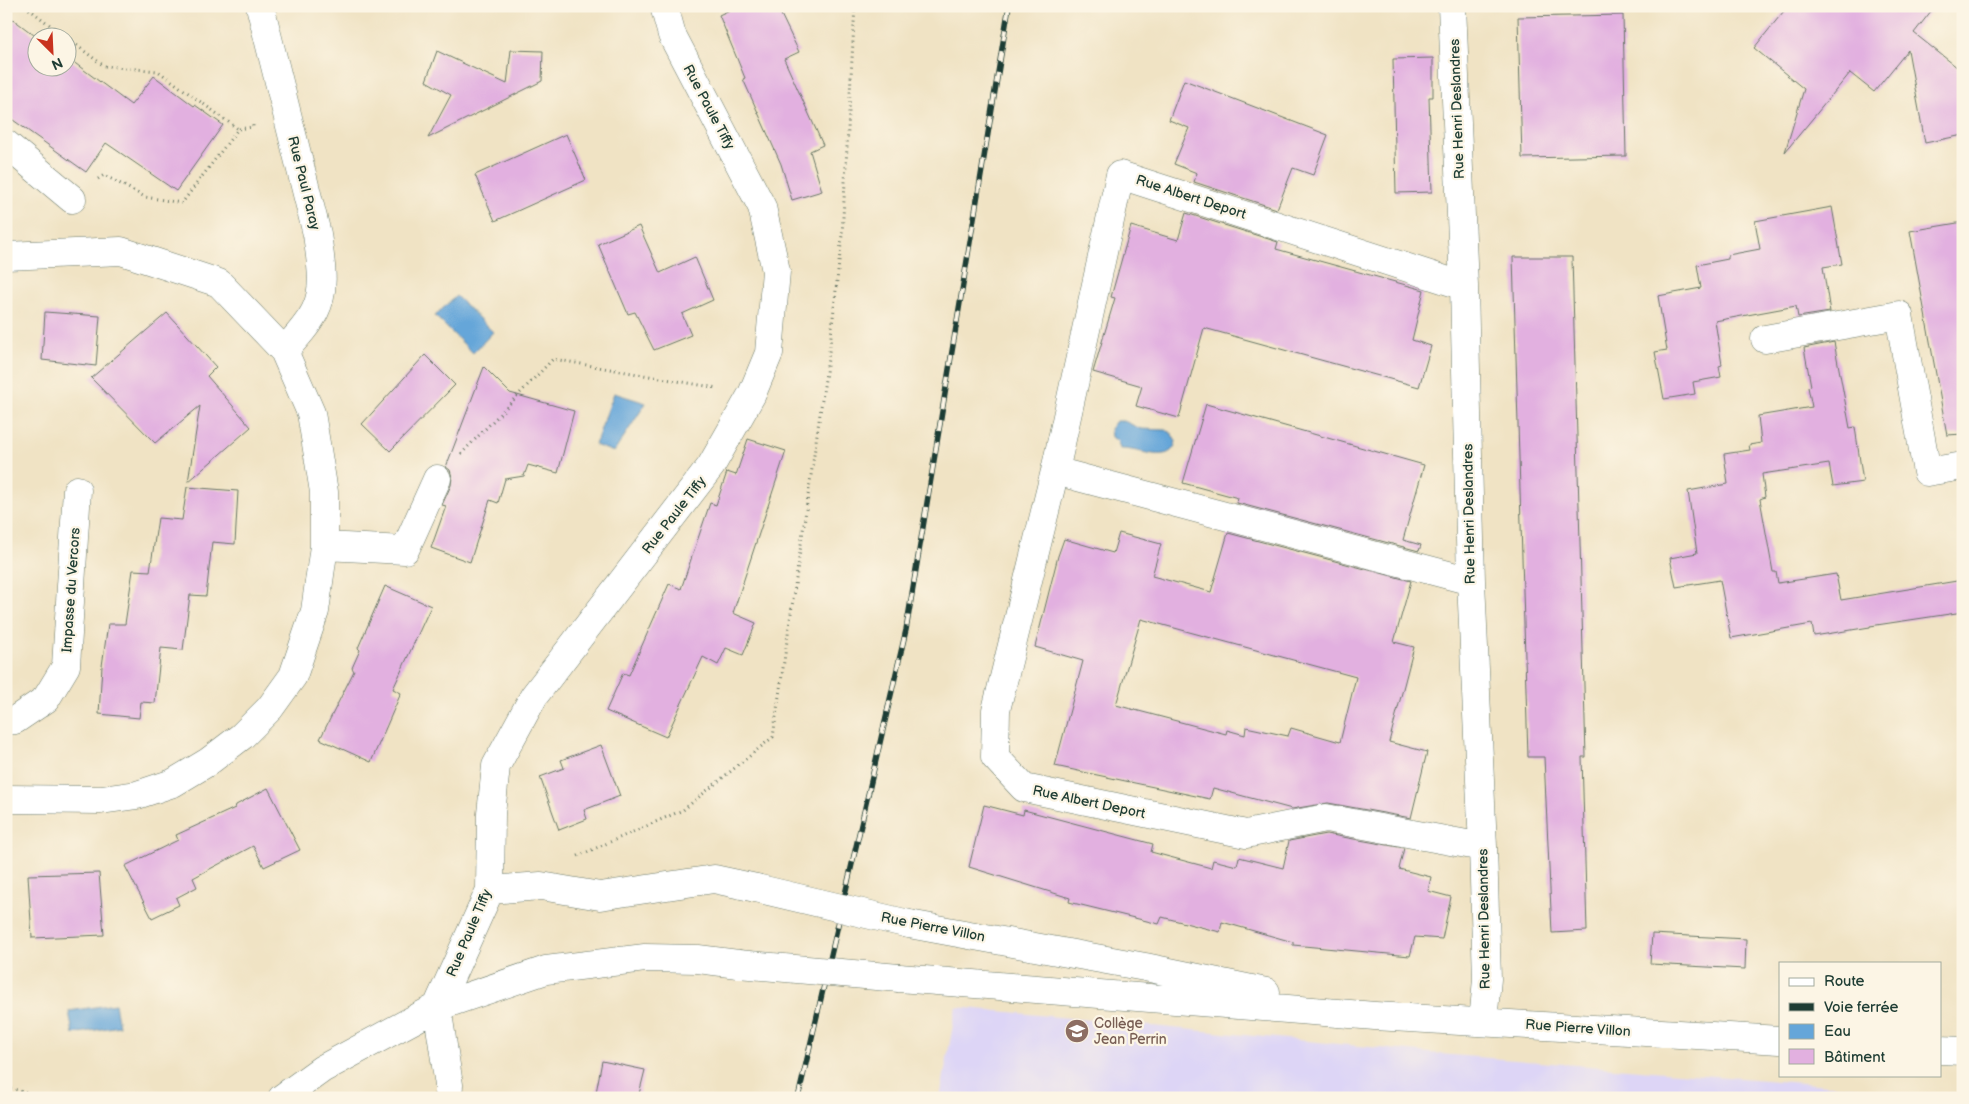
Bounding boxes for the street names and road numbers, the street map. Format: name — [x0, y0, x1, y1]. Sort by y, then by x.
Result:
street label: Rue Henri Deslandres — [1446, 38, 1468, 180]
street label: Rue Paule Tiffy — [680, 62, 739, 153]
street label: Rue Paul Paray — [284, 134, 324, 232]
street label: Rue Albert Deport — [1134, 171, 1249, 223]
street label: Rue Henri Deslandres — [1459, 444, 1479, 584]
street label: Rue Paule Tiffy — [639, 472, 710, 557]
street label: Impasse du Vercors — [58, 527, 84, 653]
street label: Rue Albert Deport — [1031, 782, 1148, 822]
street label: Rue Henri Deslandres — [1474, 849, 1494, 989]
street label: Rue Paule Tiffy — [443, 886, 495, 979]
street label: Rue Pierre Villon — [880, 909, 987, 945]
street label: Rue Pierre Villon — [1525, 1016, 1631, 1040]

